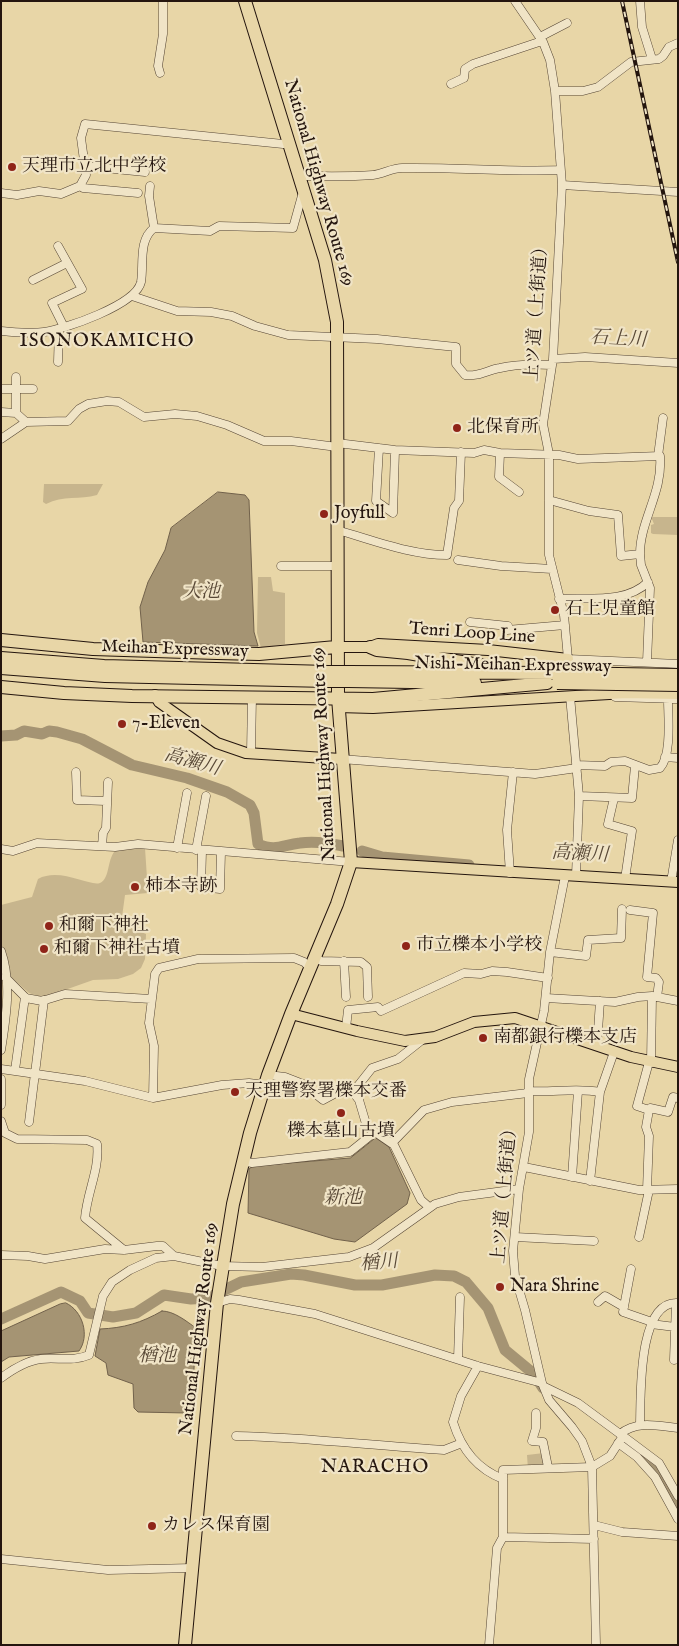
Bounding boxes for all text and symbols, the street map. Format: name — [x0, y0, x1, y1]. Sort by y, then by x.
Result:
street label: National Highway Route 169 — [278, 77, 358, 289]
place label: 天理市立北中学校 — [22, 156, 166, 178]
marker: 天理市立北中学校 — [6, 161, 18, 173]
street label: 上ツ道（上街道） — [522, 237, 554, 383]
water label: 石上川 — [589, 327, 647, 353]
district label: ISONOKAMICHO — [18, 331, 196, 353]
place label: 北保育所 — [467, 417, 539, 439]
marker: 北保育所 — [451, 422, 463, 434]
place label: Joyfull — [334, 503, 385, 525]
marker: Joyfull — [318, 508, 330, 520]
water label: 大池 — [182, 582, 220, 604]
place label: 石上児童館 — [565, 599, 655, 621]
marker: 石上児童館 — [549, 604, 561, 616]
street label: Tenri Loop Line — [408, 619, 536, 649]
street label: Meihan Expressway — [101, 637, 249, 663]
street label: National Highway Route 169 — [309, 646, 341, 862]
street label: Nishi-Meihan Expressway — [414, 653, 612, 679]
place label: 7-Eleven — [132, 713, 200, 735]
marker: 7-Eleven — [116, 718, 128, 730]
water label: 高瀬川 — [161, 744, 223, 782]
water label: 高瀬川 — [551, 842, 609, 868]
place label: 柿本寺跡 — [145, 876, 217, 898]
marker: 柿本寺跡 — [129, 881, 141, 893]
place label: 和爾下神社 — [59, 915, 149, 937]
marker: 和爾下神社 — [43, 920, 55, 932]
place label: 市立櫟本小学校 — [416, 935, 542, 957]
place label: 和爾下神社古墳 — [54, 938, 180, 960]
marker: 市立櫟本小学校 — [400, 940, 412, 952]
marker: 和爾下神社古墳 — [38, 943, 50, 955]
place label: 南都銀行櫟本支店 — [493, 1027, 637, 1049]
marker: 南都銀行櫟本支店 — [477, 1032, 489, 1044]
place label: 天理警察署櫟本交番 — [245, 1081, 407, 1103]
marker: 天理警察署櫟本交番 — [229, 1086, 241, 1098]
marker: 櫟本墓山古墳 — [335, 1107, 347, 1119]
street label: 上ツ道（上街道） — [489, 1119, 523, 1265]
place label: 櫟本墓山古墳 — [287, 1121, 395, 1143]
water label: 新池 — [324, 1188, 362, 1210]
street label: National Highway Route 169 — [176, 1221, 224, 1437]
water label: 楢川 — [359, 1251, 399, 1277]
place label: Nara Shrine — [510, 1276, 599, 1298]
marker: Nara Shrine — [494, 1281, 506, 1293]
water label: 楢池 — [138, 1346, 176, 1368]
district label: NARACHO — [320, 1457, 430, 1479]
place label: カレス保育園 — [162, 1515, 270, 1537]
marker: カレス保育園 — [146, 1520, 158, 1532]

